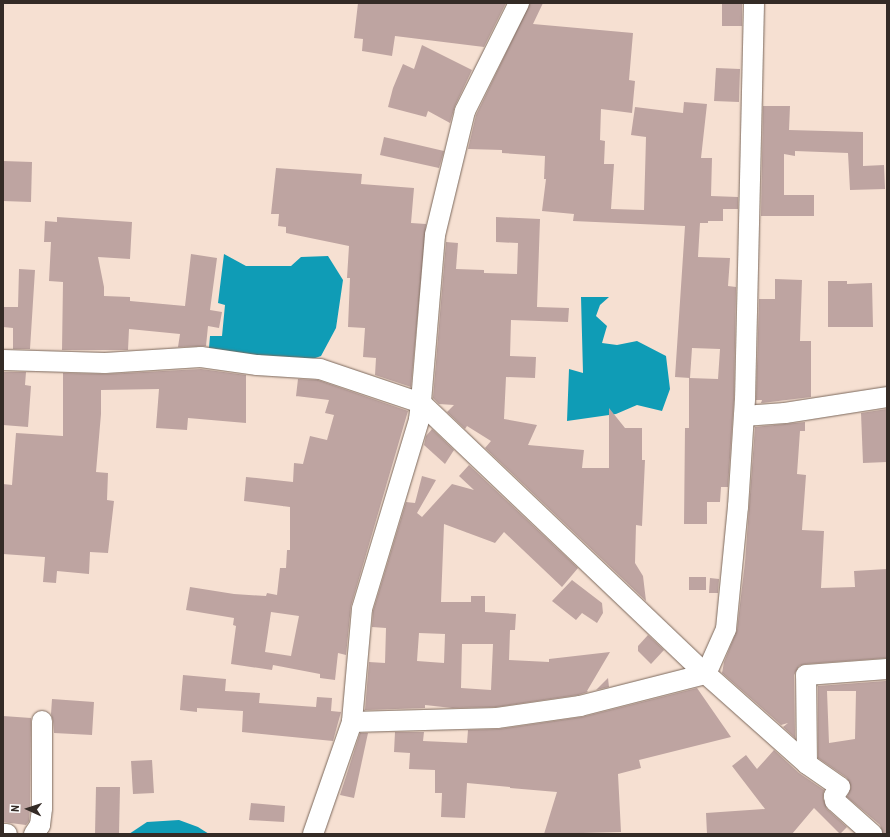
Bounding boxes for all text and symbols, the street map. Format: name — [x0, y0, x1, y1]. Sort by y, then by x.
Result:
north arrow — [8, 789, 48, 829]
text: N — [9, 805, 22, 812]

